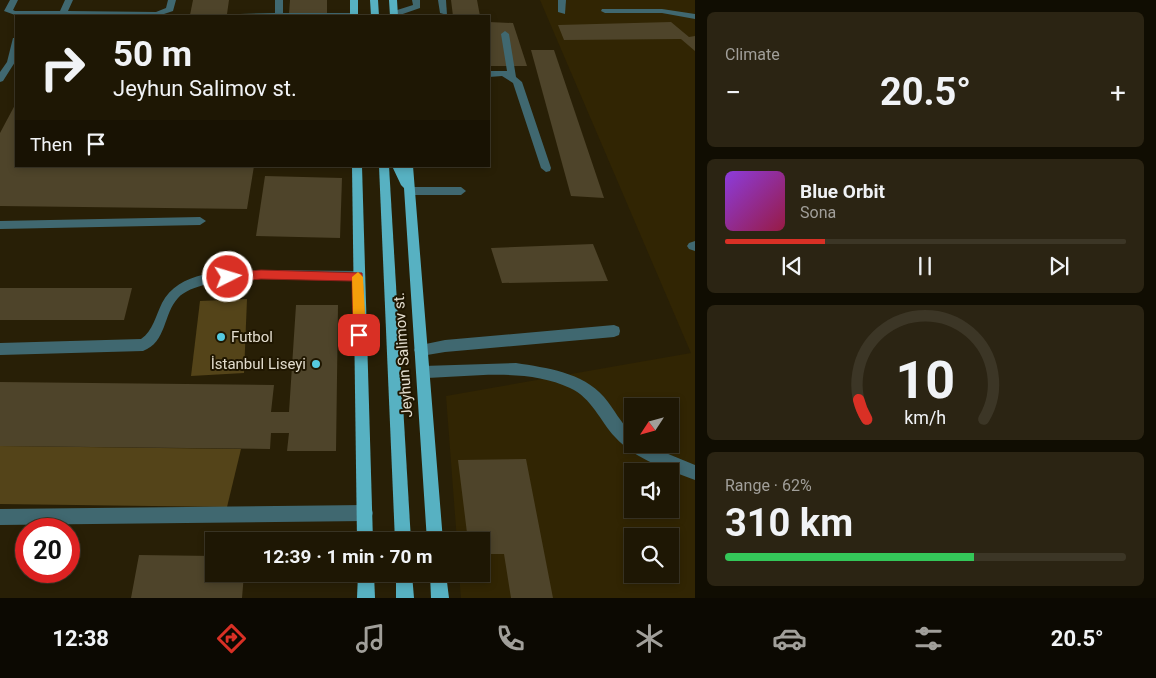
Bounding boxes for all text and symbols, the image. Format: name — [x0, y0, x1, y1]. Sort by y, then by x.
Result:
text: 50 m — [113, 34, 192, 75]
icon: right — [30, 35, 95, 100]
text: Climate — [725, 45, 780, 64]
text: 20.5° — [880, 70, 971, 114]
text: Jeyhun Salimov st. — [113, 76, 297, 101]
text: − — [725, 76, 741, 109]
text: + — [1110, 76, 1126, 109]
icon: arrive — [82, 130, 110, 158]
text: Then — [30, 133, 72, 156]
text: Blue Orbit — [800, 180, 885, 203]
text: Sona — [800, 203, 836, 222]
position arrow — [201, 250, 253, 302]
icon: previous — [778, 252, 806, 280]
icon: pause — [911, 252, 939, 280]
icon: next — [1045, 252, 1073, 280]
street label: Jeyhun Salimov st. — [390, 292, 416, 418]
pin — [338, 314, 380, 356]
icon: arrive — [345, 321, 373, 349]
place label: Futbol — [231, 328, 273, 346]
marker: Futbol — [215, 331, 227, 343]
text: 10 — [896, 350, 955, 411]
place label: İstanbul Liseyi — [211, 355, 306, 373]
marker: İstanbul Liseyi — [310, 358, 322, 370]
north arrow — [624, 398, 679, 452]
map controls — [624, 398, 679, 583]
text: km/h — [905, 407, 946, 428]
button: sound — [624, 463, 679, 518]
text: Range · 62% — [725, 476, 812, 495]
text: 310 km — [725, 501, 853, 545]
speed limit sign: 20 — [15, 518, 80, 583]
button: search — [624, 528, 679, 583]
text: 12:39 · 1 min · 70 m — [262, 545, 433, 568]
icon: directions — [214, 621, 249, 656]
icon: music — [353, 621, 388, 656]
icon: phone — [493, 621, 528, 656]
icon: climate — [632, 621, 667, 656]
icon: car — [772, 621, 807, 656]
icon: filters — [911, 621, 946, 656]
text: 12:38 — [52, 626, 109, 651]
text: 20.5° — [1051, 626, 1104, 651]

